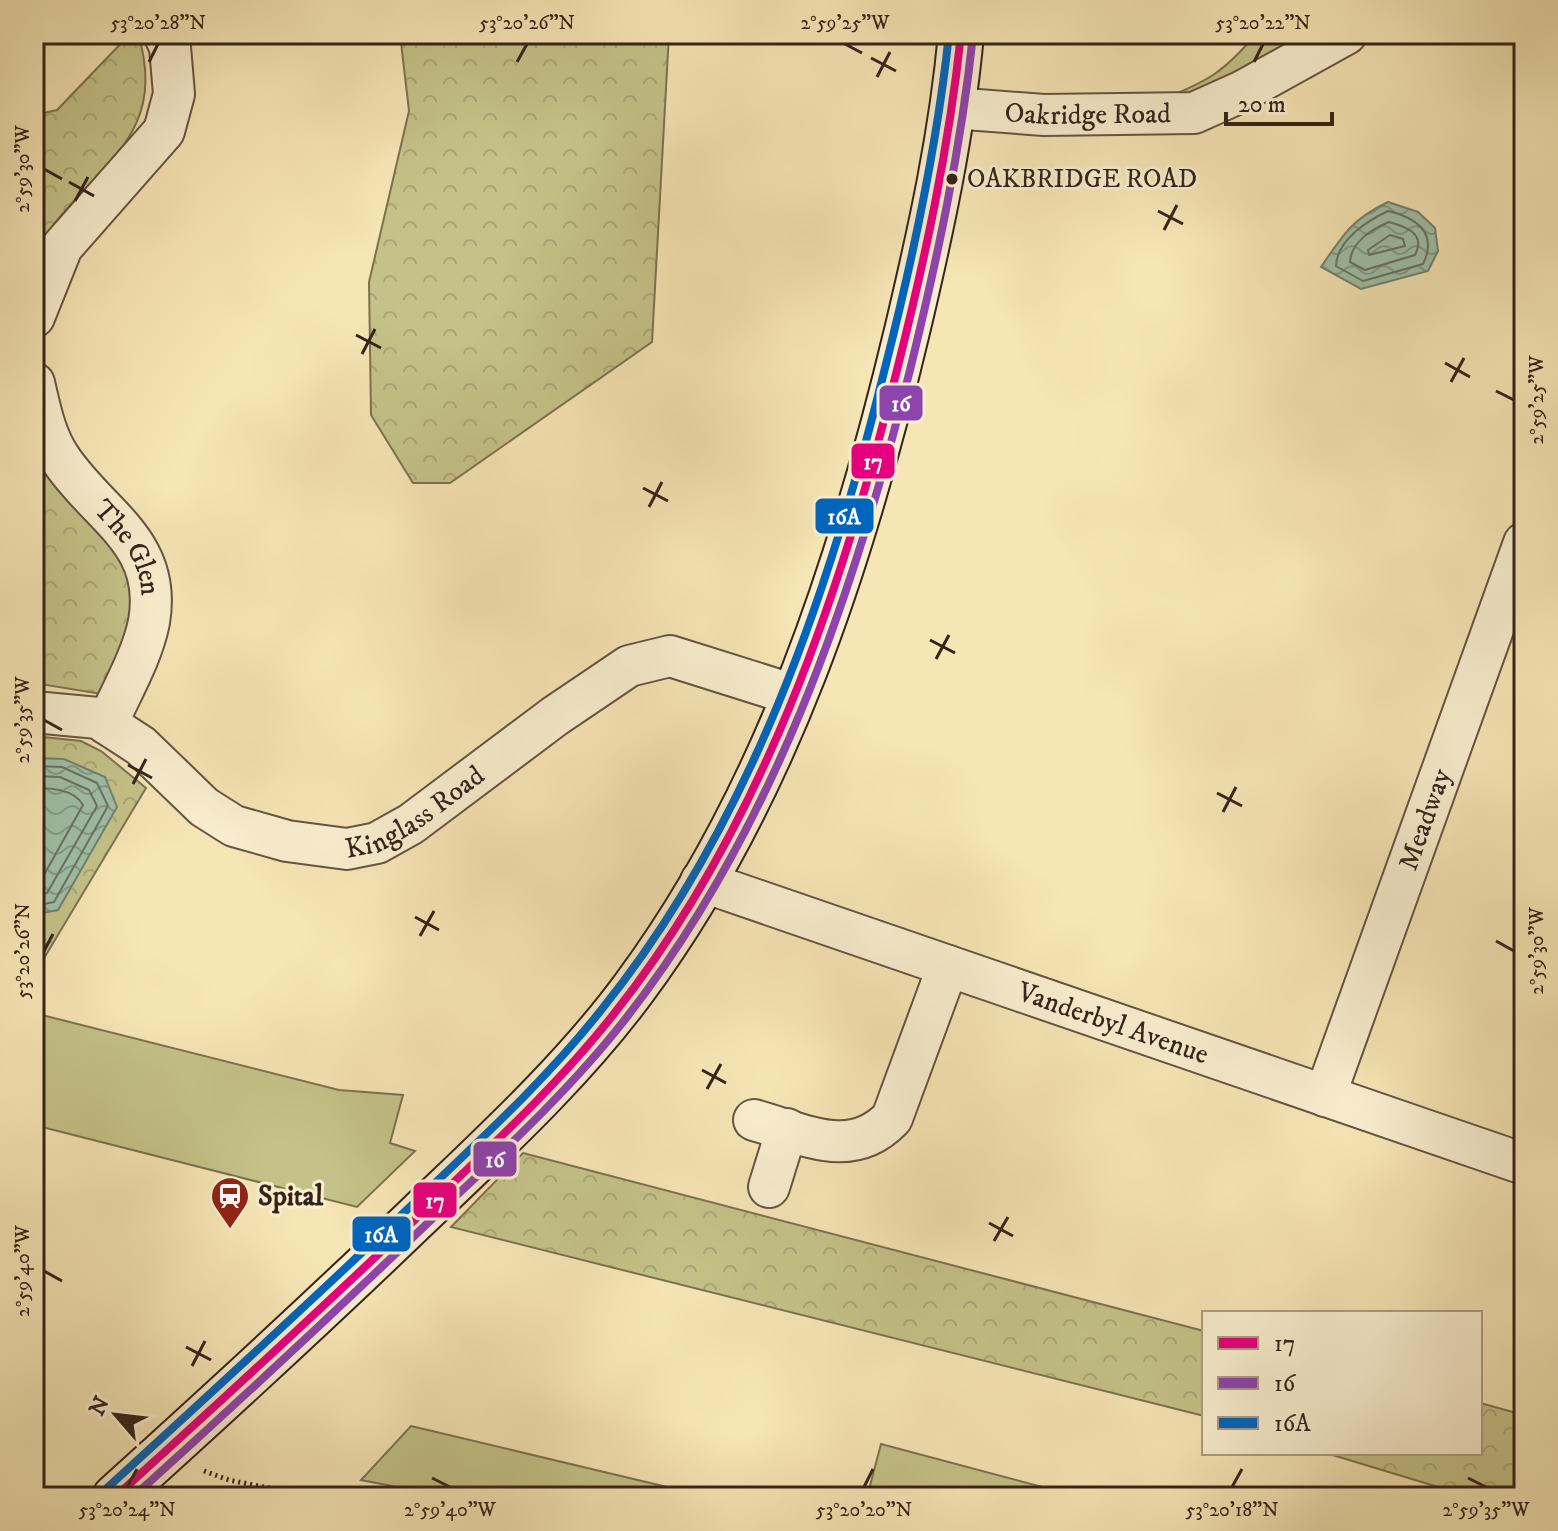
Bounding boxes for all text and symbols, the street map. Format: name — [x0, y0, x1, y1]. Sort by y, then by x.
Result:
text: 53°20'28"N — [110, 11, 206, 36]
text: 53°20'26"N — [479, 11, 575, 36]
text: 2°59'25"W — [800, 11, 890, 36]
text: 53°20'22"N — [1215, 11, 1311, 36]
scale bar — [1226, 76, 1332, 126]
text: 20 m — [1238, 90, 1286, 120]
street label: Oakridge Road — [1003, 95, 1171, 133]
text: 2°59'30"W — [11, 124, 36, 213]
place label: OAKBRIDGE ROAD — [967, 163, 1197, 196]
marker: OAKBRIDGE ROAD — [944, 171, 960, 187]
text: 2°59'25"W — [1525, 355, 1550, 445]
line badge: 16 — [878, 384, 924, 422]
text: 16 — [891, 391, 912, 418]
line badge: 17 — [850, 442, 896, 480]
text: 17 — [863, 449, 883, 476]
street label: The Glen — [86, 492, 168, 598]
line badge: 16A — [814, 497, 875, 535]
text: 16A — [827, 504, 862, 531]
text: 2°59'35"W — [11, 676, 36, 763]
street label: Kinglass Road — [342, 758, 491, 866]
street label: Meadway — [1390, 763, 1459, 875]
text: 53°20'26"N — [11, 903, 36, 999]
text: 2°59'30"W — [1525, 906, 1550, 995]
street label: Vanderbyl Avenue — [1012, 973, 1213, 1072]
line badge: 16 — [472, 1140, 518, 1178]
text: 16 — [485, 1147, 506, 1174]
station icon: Spital — [209, 1175, 251, 1230]
place label: Spital — [258, 1179, 324, 1214]
line badge: 17 — [412, 1181, 458, 1219]
text: 17 — [425, 1188, 445, 1215]
line badge: 16A — [351, 1215, 412, 1253]
text: 16A — [364, 1222, 399, 1249]
text: 2°59'40"W — [11, 1224, 36, 1317]
legend — [1202, 1311, 1482, 1455]
text: 17 — [1274, 1329, 1295, 1359]
text: 16 — [1274, 1369, 1297, 1399]
north arrow — [76, 1375, 156, 1455]
text: N — [84, 1392, 116, 1421]
text: 16A — [1274, 1409, 1311, 1439]
text: 53°20'24"N — [78, 1498, 176, 1523]
text: 2°59'40"W — [404, 1498, 497, 1523]
text: 53°20'20"N — [816, 1498, 912, 1523]
text: 53°20'18"N — [1185, 1498, 1279, 1523]
text: 2°59'35"W — [1443, 1498, 1530, 1523]

